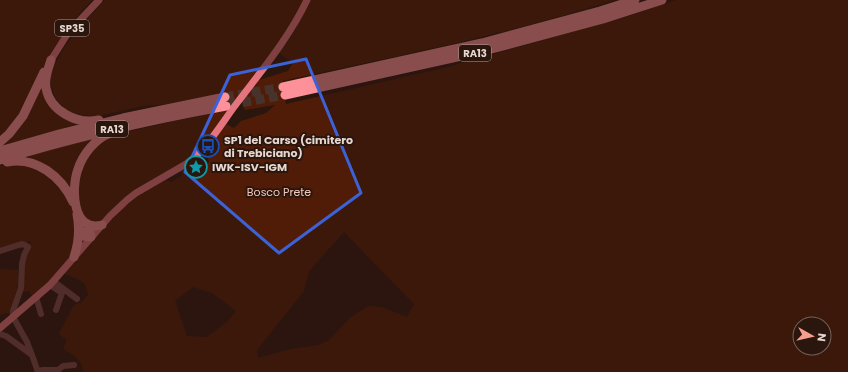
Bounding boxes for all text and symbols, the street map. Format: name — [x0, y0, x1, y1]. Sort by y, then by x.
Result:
road number: SP35 — [55, 20, 89, 36]
road number: RA13 — [459, 45, 491, 61]
road number: RA13 — [96, 121, 128, 137]
place label: SP1 del Carso (cimitero di Trebiciano) — [224, 132, 353, 161]
bus stop icon: SP1 del Carso (cimitero di Trebiciano) — [195, 133, 221, 159]
place icon: IWK-ISV-IGM — [183, 154, 209, 180]
place label: IWK-ISV-IGM — [212, 159, 287, 175]
park label: Bosco Prete — [247, 184, 311, 200]
north arrow — [792, 316, 832, 356]
text: N — [813, 332, 830, 343]

